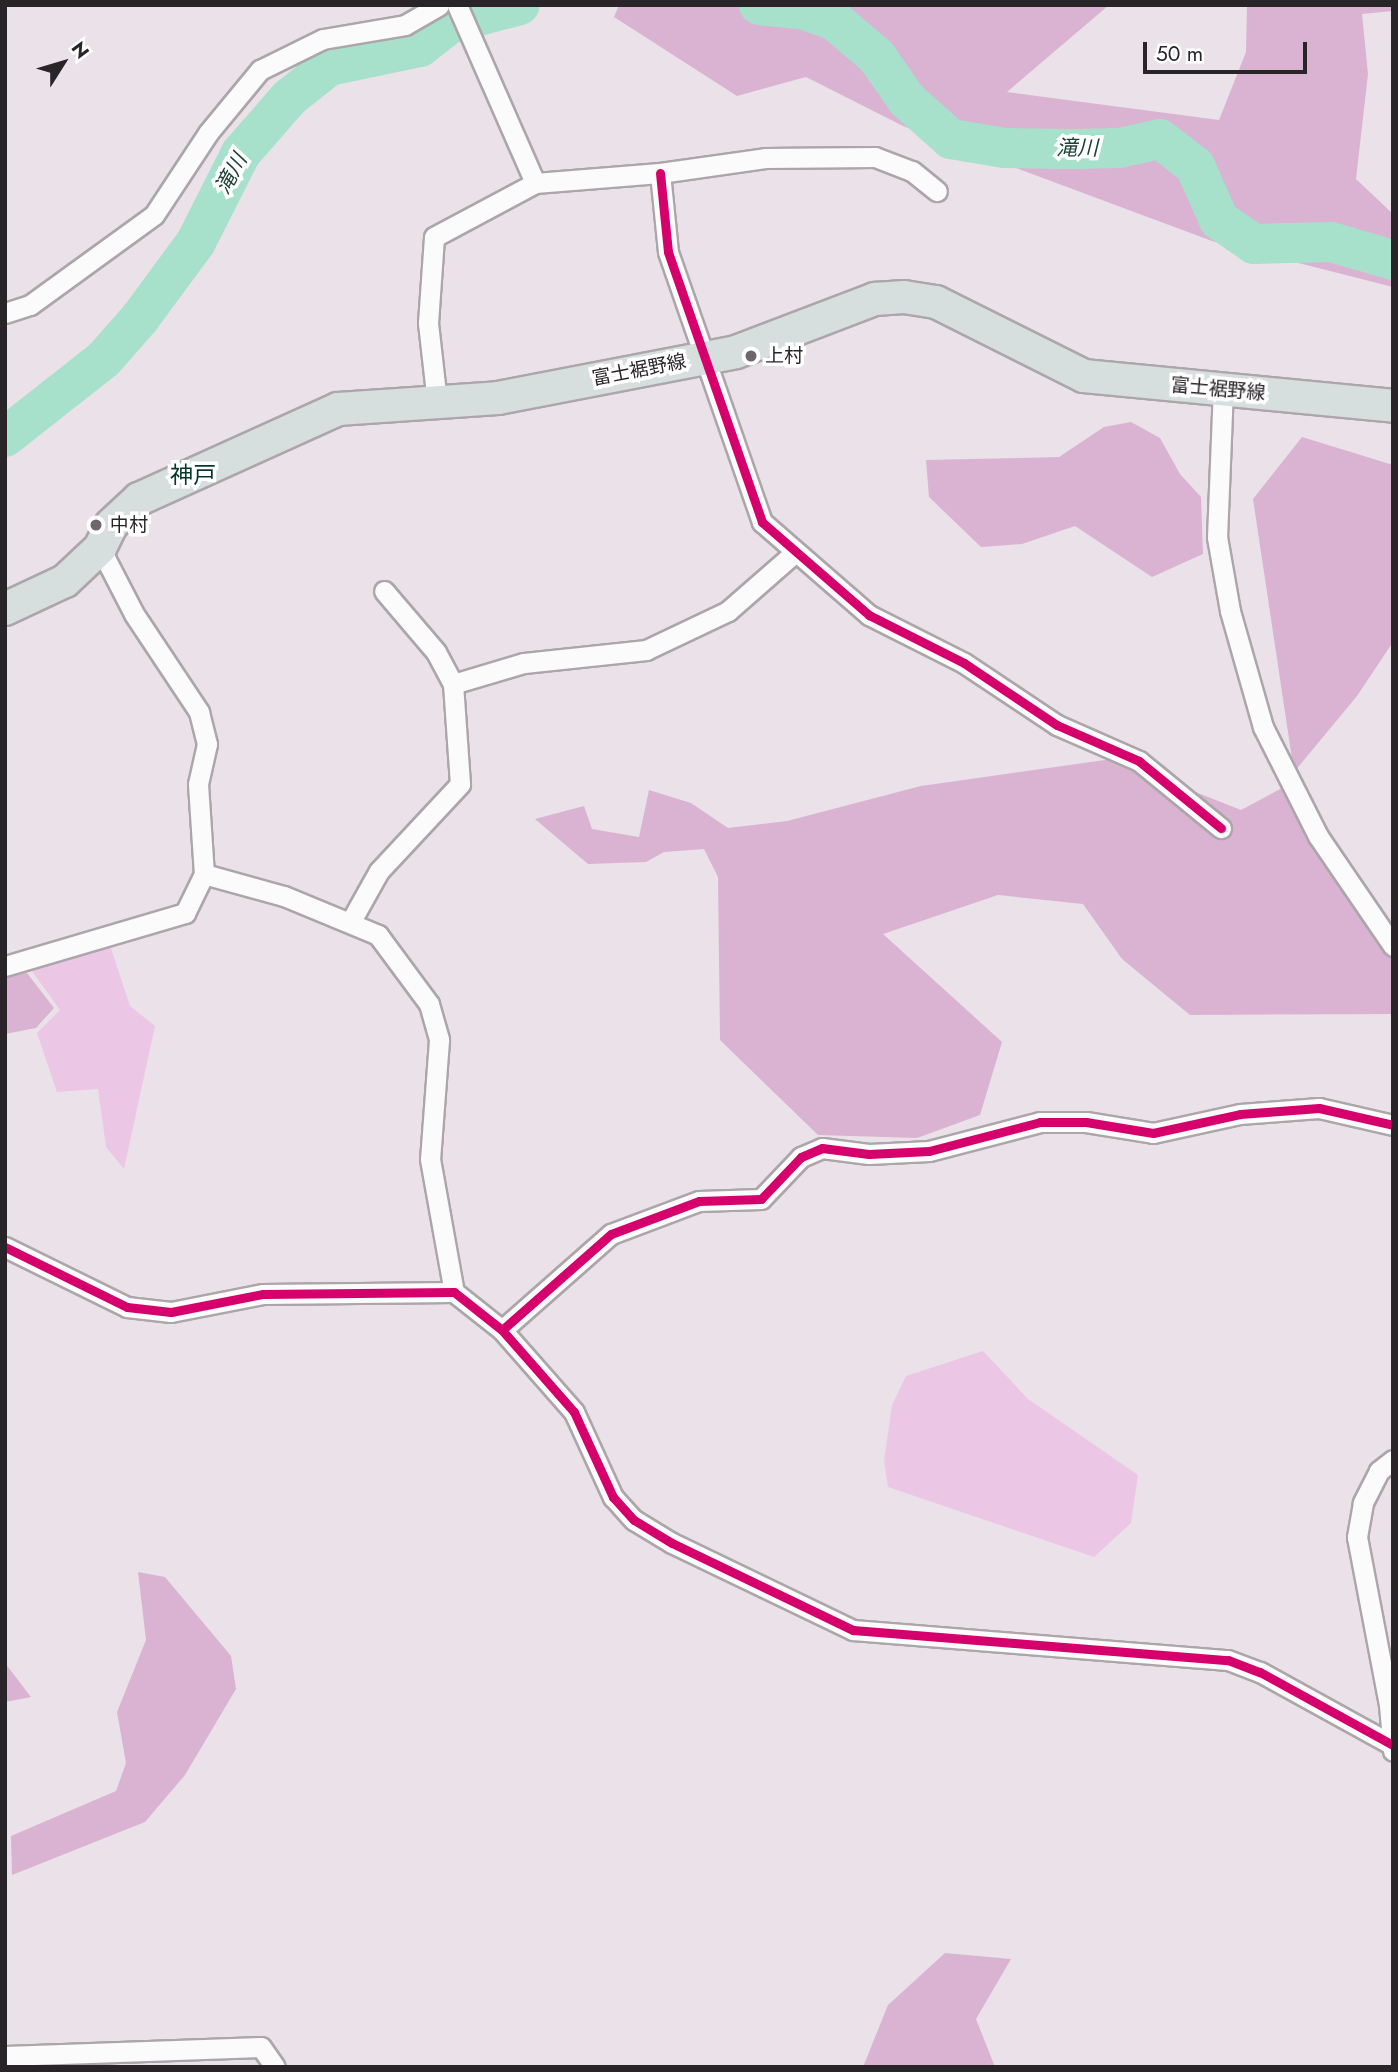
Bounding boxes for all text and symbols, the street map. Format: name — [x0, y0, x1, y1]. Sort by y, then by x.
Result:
north arrow — [28, 28, 98, 98]
scale bar — [1146, 28, 1310, 72]
text: N — [65, 36, 95, 64]
text: 50 m — [1156, 39, 1203, 69]
water label: 滝川 — [1056, 135, 1098, 161]
water label: 滝川 — [210, 150, 252, 198]
place label: 上村 — [765, 345, 803, 367]
marker: 上村 — [743, 348, 759, 364]
street label: 富士裾野線 — [590, 350, 688, 390]
street label: 富士裾野線 — [1170, 374, 1266, 404]
district label: 神戸 — [170, 461, 216, 489]
place label: 中村 — [110, 514, 148, 536]
marker: 中村 — [88, 517, 104, 533]

